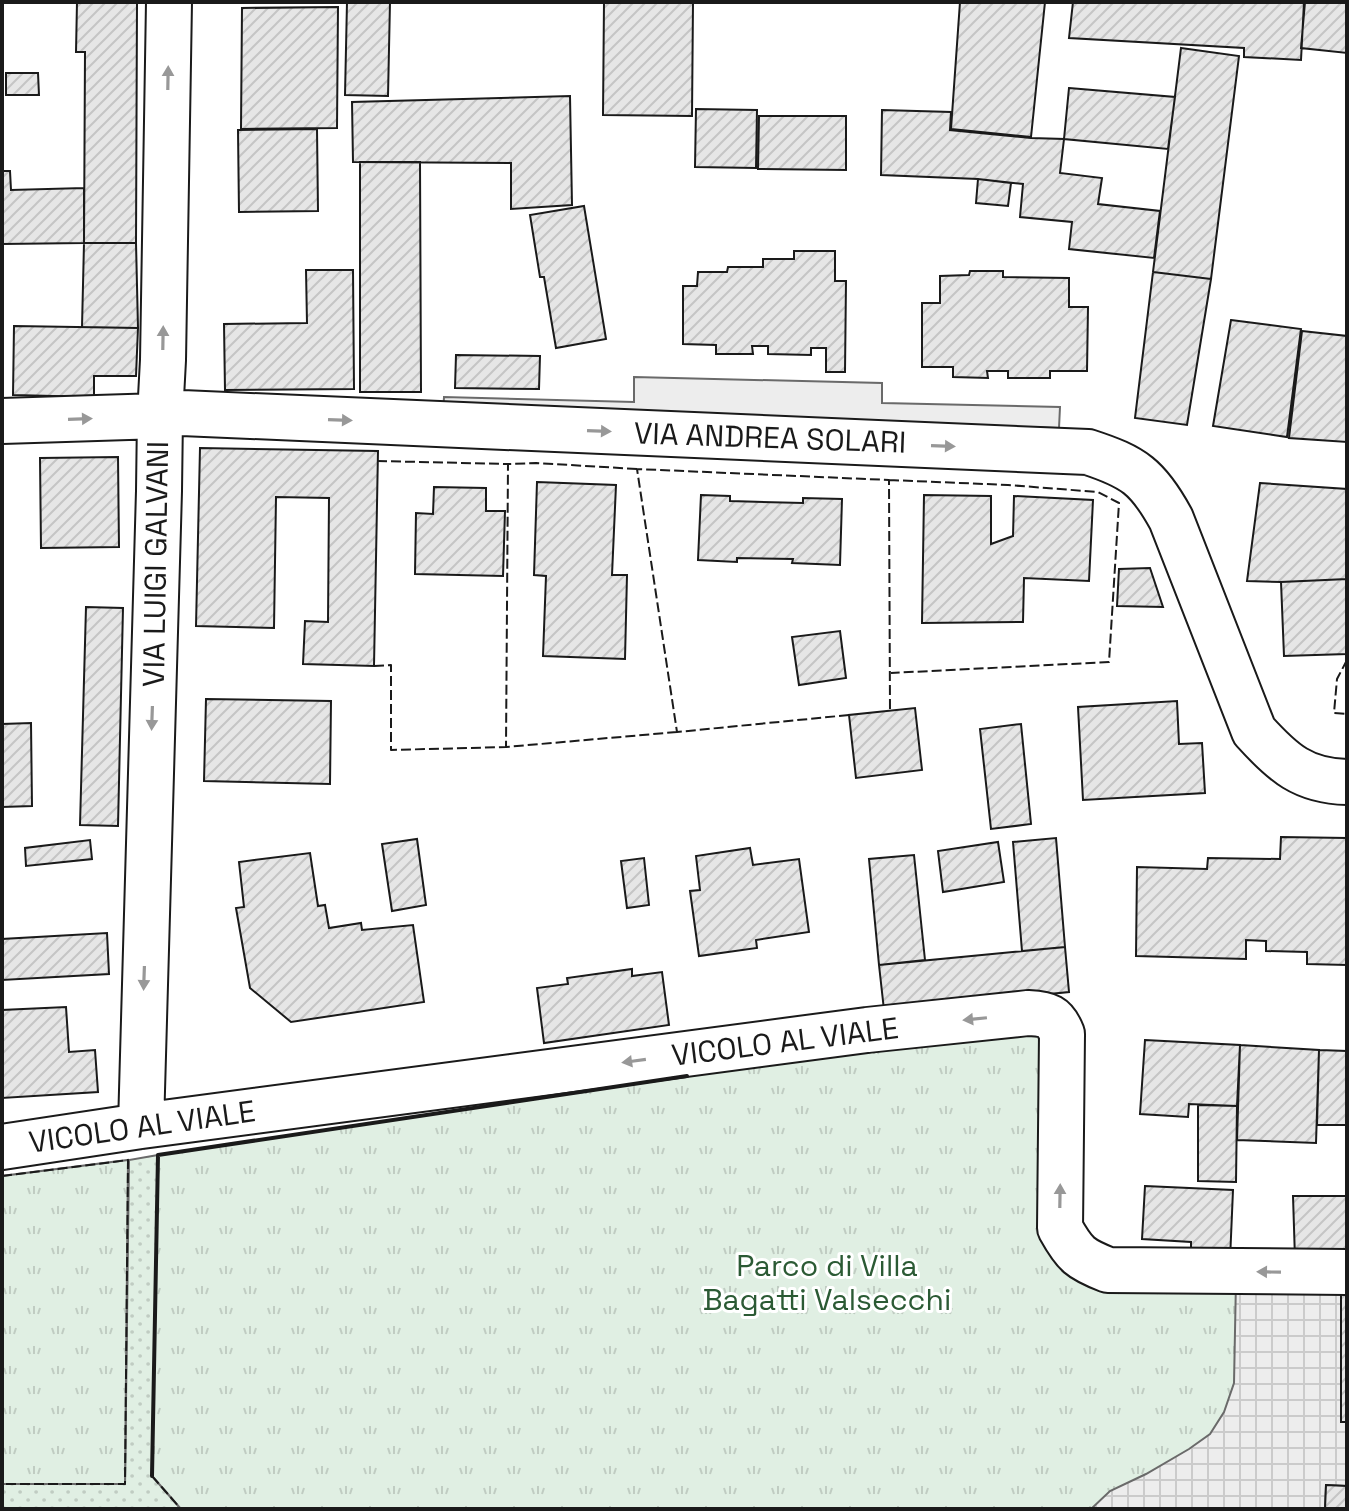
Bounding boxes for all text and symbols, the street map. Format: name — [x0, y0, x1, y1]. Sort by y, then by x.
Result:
one-way arrow — [162, 65, 174, 90]
one-way arrow — [157, 325, 170, 350]
one-way arrow — [68, 412, 93, 425]
street label: VIA ANDREA SOLARI — [633, 413, 907, 462]
one-way arrow — [328, 414, 353, 427]
one-way arrow — [587, 425, 612, 438]
one-way arrow — [931, 439, 956, 452]
street label: VIA LUIGI GALVANI — [134, 441, 177, 687]
one-way arrow — [146, 706, 159, 731]
one-way arrow — [138, 966, 150, 991]
street label: VICOLO AL VIALE — [669, 1008, 901, 1075]
one-way arrow — [962, 1012, 987, 1025]
one-way arrow — [621, 1055, 646, 1068]
street label: VICOLO AL VIALE — [26, 1091, 258, 1162]
one-way arrow — [1054, 1183, 1066, 1208]
park label: Parco di Villa Bagatti Valsecchi — [703, 1246, 951, 1319]
one-way arrow — [1256, 1266, 1281, 1278]

